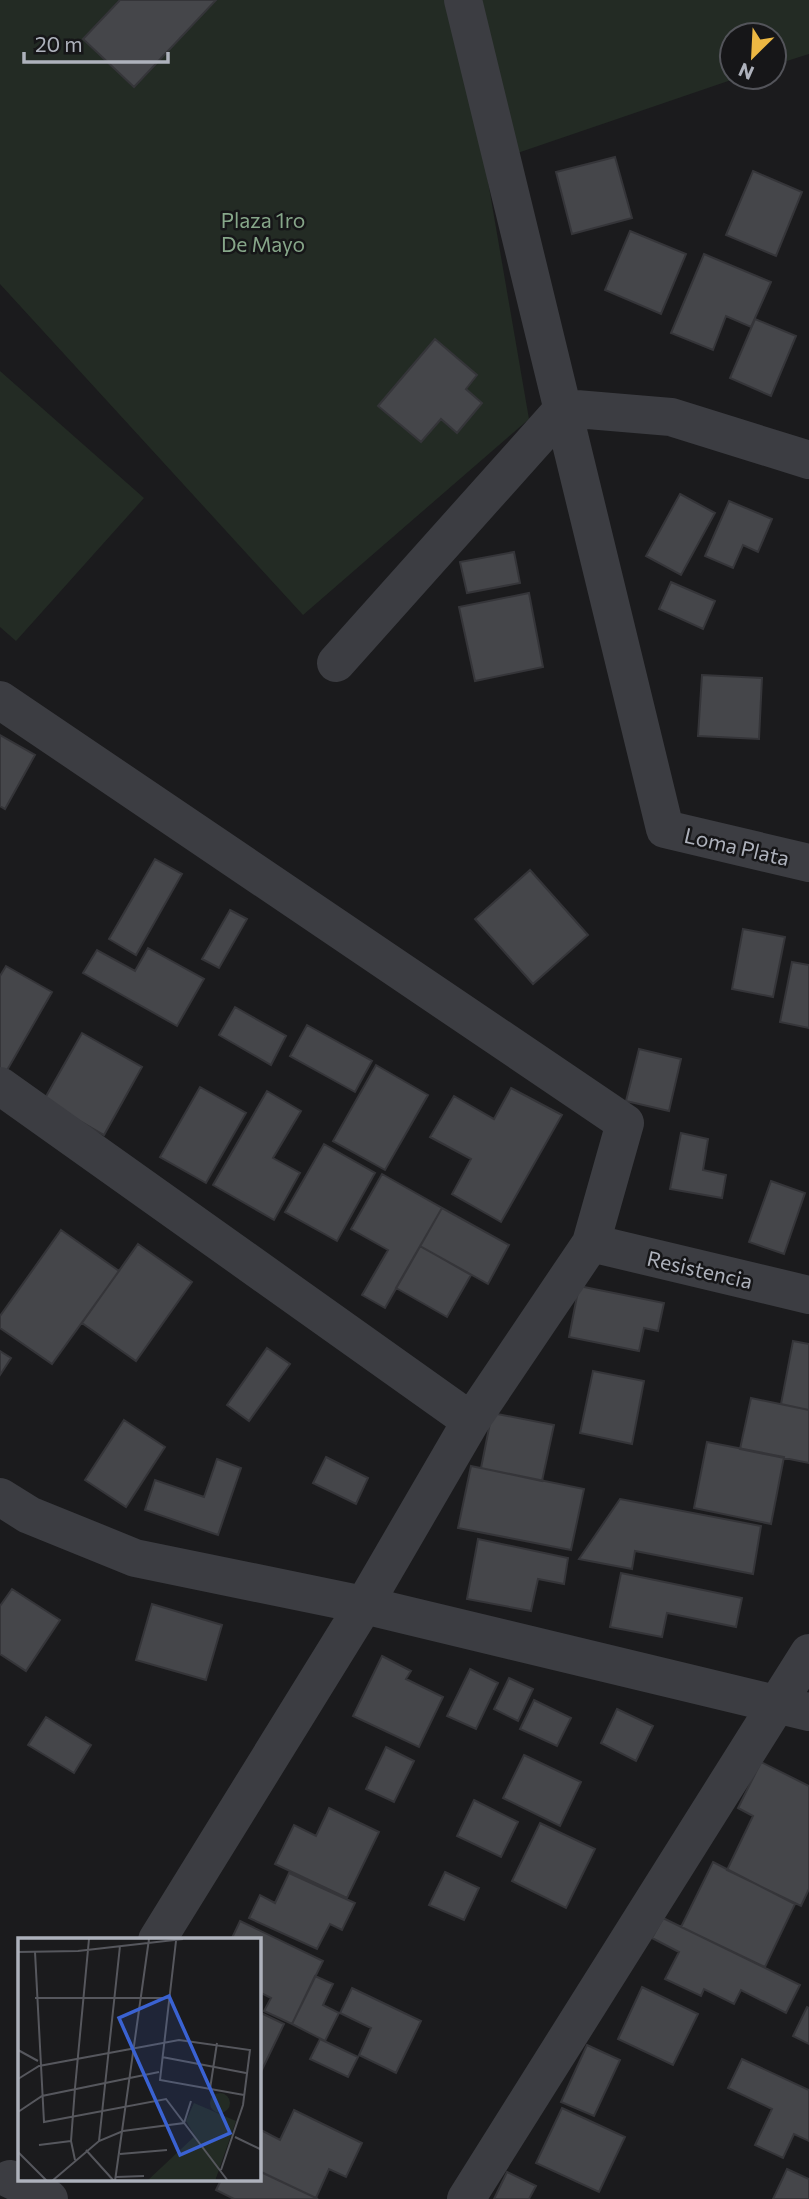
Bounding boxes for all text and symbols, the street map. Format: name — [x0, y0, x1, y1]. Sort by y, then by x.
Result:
scale bar — [24, 21, 168, 65]
north arrow — [718, 21, 788, 91]
text: 20 m — [35, 31, 83, 56]
text: N — [735, 59, 757, 85]
park label: Plaza 1ro De Mayo — [221, 207, 305, 256]
street label: Loma Plata — [682, 822, 792, 870]
street label: Resistencia — [645, 1245, 755, 1293]
inset map — [18, 1938, 261, 2182]

